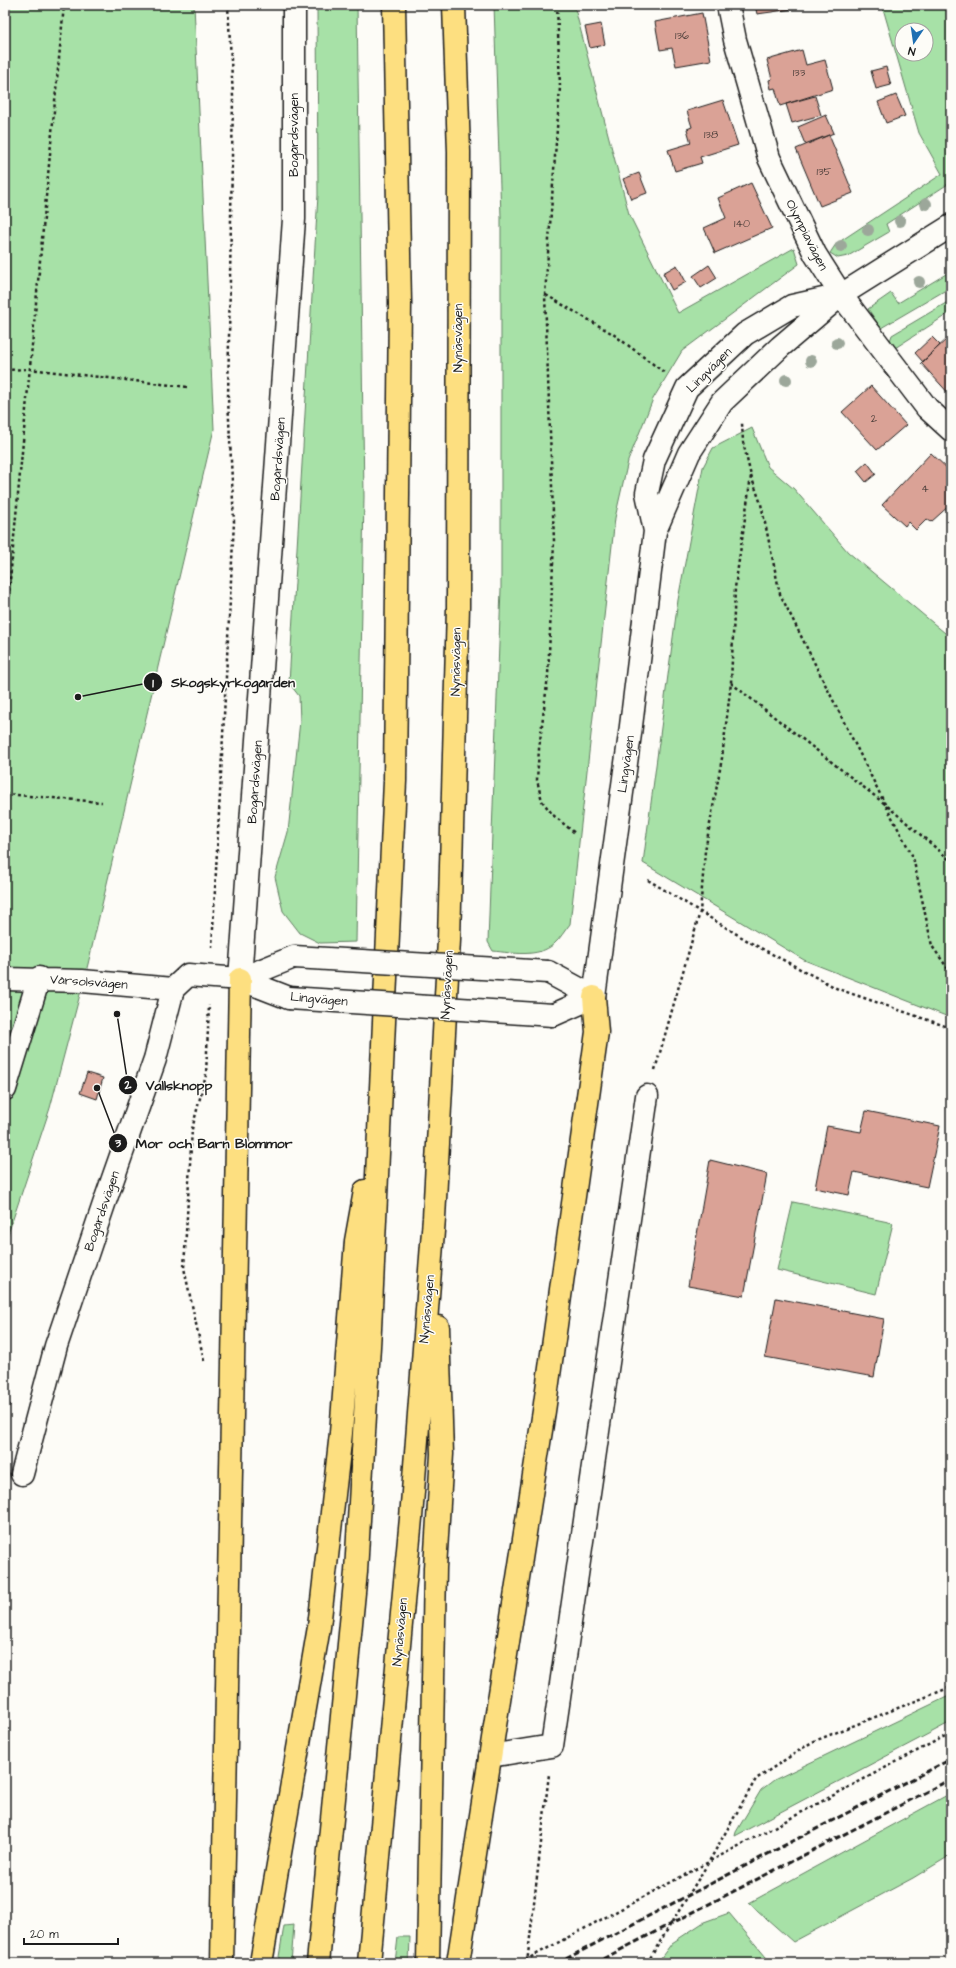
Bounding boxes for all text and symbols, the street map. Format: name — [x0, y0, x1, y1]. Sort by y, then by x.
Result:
north arrow — [894, 22, 934, 62]
house number: 136 — [675, 28, 689, 43]
text: N — [907, 43, 917, 59]
house number: 133 — [793, 65, 806, 80]
street label: Bogårdsvägen — [285, 93, 304, 177]
house number: 138 — [704, 127, 718, 142]
house number: 135 — [817, 164, 832, 179]
street label: Olympiavägen — [781, 196, 833, 274]
house number: 140 — [734, 216, 750, 231]
street label: Nynäsvägen — [449, 303, 468, 372]
street label: Lingvägen — [682, 343, 737, 397]
house number: 2 — [871, 411, 878, 426]
street label: Bogårdsvägen — [266, 416, 291, 502]
house number: 4 — [921, 481, 929, 496]
street label: Nynäsvägen — [446, 627, 467, 696]
callout: Skogskyrkogården — [143, 669, 303, 695]
text: Skogskyrkogården — [170, 673, 295, 694]
text: 1 — [152, 675, 154, 692]
street label: Lingvägen — [613, 734, 640, 794]
street label: Bogårdsvägen — [243, 739, 268, 825]
street label: Nynäsvägen — [436, 950, 459, 1020]
street label: Vårsolsvägen — [49, 970, 129, 995]
street label: Lingvägen — [289, 988, 349, 1012]
callout: Vallsknopp — [118, 1072, 220, 1098]
text: Vallsknopp — [145, 1076, 212, 1096]
text: 2 — [124, 1077, 132, 1094]
callout: Mor och Barn Blommor — [108, 1130, 301, 1156]
text: Mor och Barn Blommor — [136, 1134, 293, 1154]
text: 3 — [114, 1135, 122, 1152]
street label: Bogårdsvägen — [80, 1168, 125, 1254]
street label: Nynäsvägen — [415, 1274, 440, 1344]
street label: Nynäsvägen — [388, 1597, 413, 1667]
scale bar — [24, 1920, 118, 1946]
text: 20 m — [30, 1926, 59, 1943]

